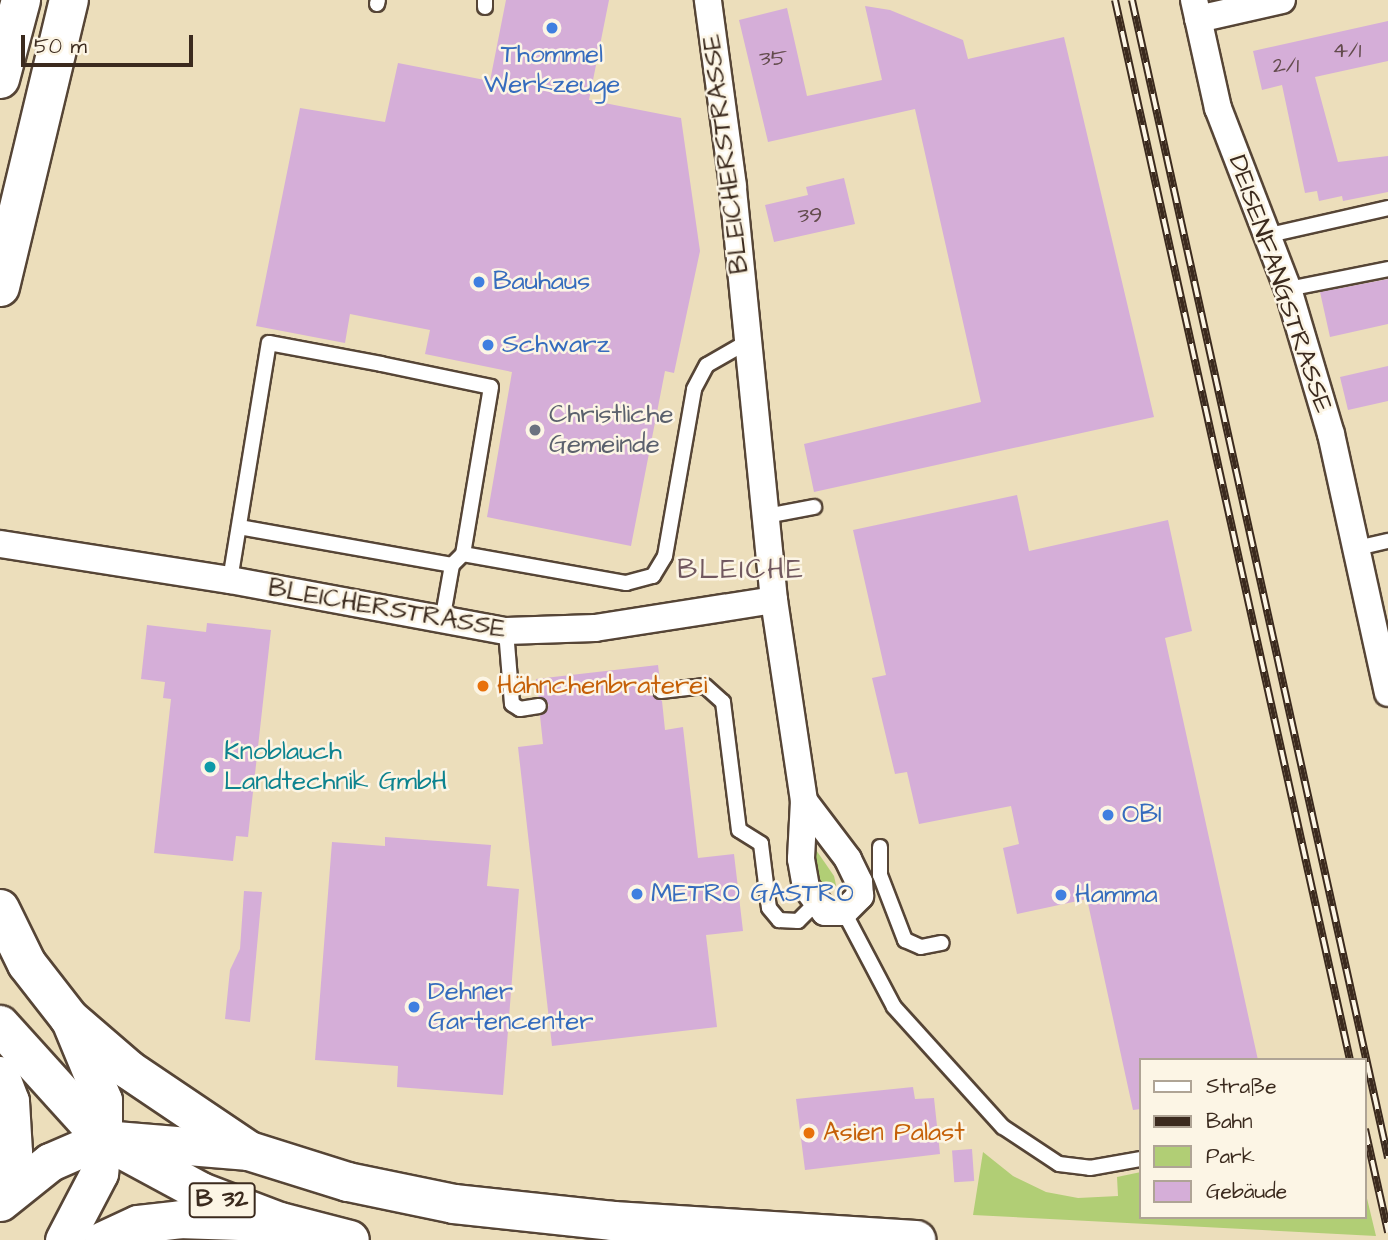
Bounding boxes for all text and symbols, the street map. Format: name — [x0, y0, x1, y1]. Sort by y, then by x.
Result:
marker: Thommel Werkzeuge — [544, 20, 560, 36]
scale bar — [24, 21, 196, 65]
text: 50 m — [34, 32, 87, 61]
street label: BLEICHERSTRASSE — [696, 33, 756, 275]
house number: 4/1 — [1332, 36, 1362, 64]
place label: Thommel Werkzeuge — [484, 39, 620, 100]
house number: 35 — [759, 44, 787, 72]
house number: 2/1 — [1273, 51, 1299, 79]
street label: DEISENFANGSTRASSE — [1221, 151, 1339, 417]
house number: 39 — [798, 201, 822, 229]
place label: Bauhaus — [493, 266, 590, 298]
marker: Bauhaus — [471, 274, 487, 290]
place label: Schwarz — [502, 329, 610, 361]
marker: Schwarz — [480, 337, 496, 353]
place label: Christliche Gemeinde — [549, 399, 674, 460]
marker: Christliche Gemeinde — [527, 422, 543, 438]
district label: BLEICHE — [678, 553, 804, 587]
street label: BLEICHERSTRASSE — [266, 573, 508, 645]
place label: Hähnchenbraterei — [497, 670, 707, 702]
marker: Hähnchenbraterei — [475, 678, 491, 694]
place label: Knoblauch Landtechnik GmbH — [224, 736, 447, 798]
marker: Knoblauch Landtechnik GmbH — [202, 759, 218, 775]
place label: OBI — [1122, 799, 1162, 831]
marker: OBI — [1100, 807, 1116, 823]
place label: METRO GASTRO — [651, 878, 854, 910]
place label: Hamma — [1075, 879, 1158, 911]
marker: METRO GASTRO — [629, 886, 645, 902]
marker: Hamma — [1053, 887, 1069, 903]
place label: Dehner Gartencenter — [428, 976, 594, 1038]
marker: Dehner Gartencenter — [406, 999, 422, 1015]
legend — [1140, 1058, 1367, 1219]
text: Straße — [1206, 1072, 1277, 1101]
text: Bahn — [1206, 1107, 1253, 1136]
place label: Asien Palast — [823, 1117, 965, 1149]
marker: Asien Palast — [801, 1125, 817, 1141]
text: Park — [1206, 1142, 1255, 1171]
text: Gebäude — [1206, 1177, 1287, 1206]
road number: B 32 — [187, 1180, 257, 1220]

